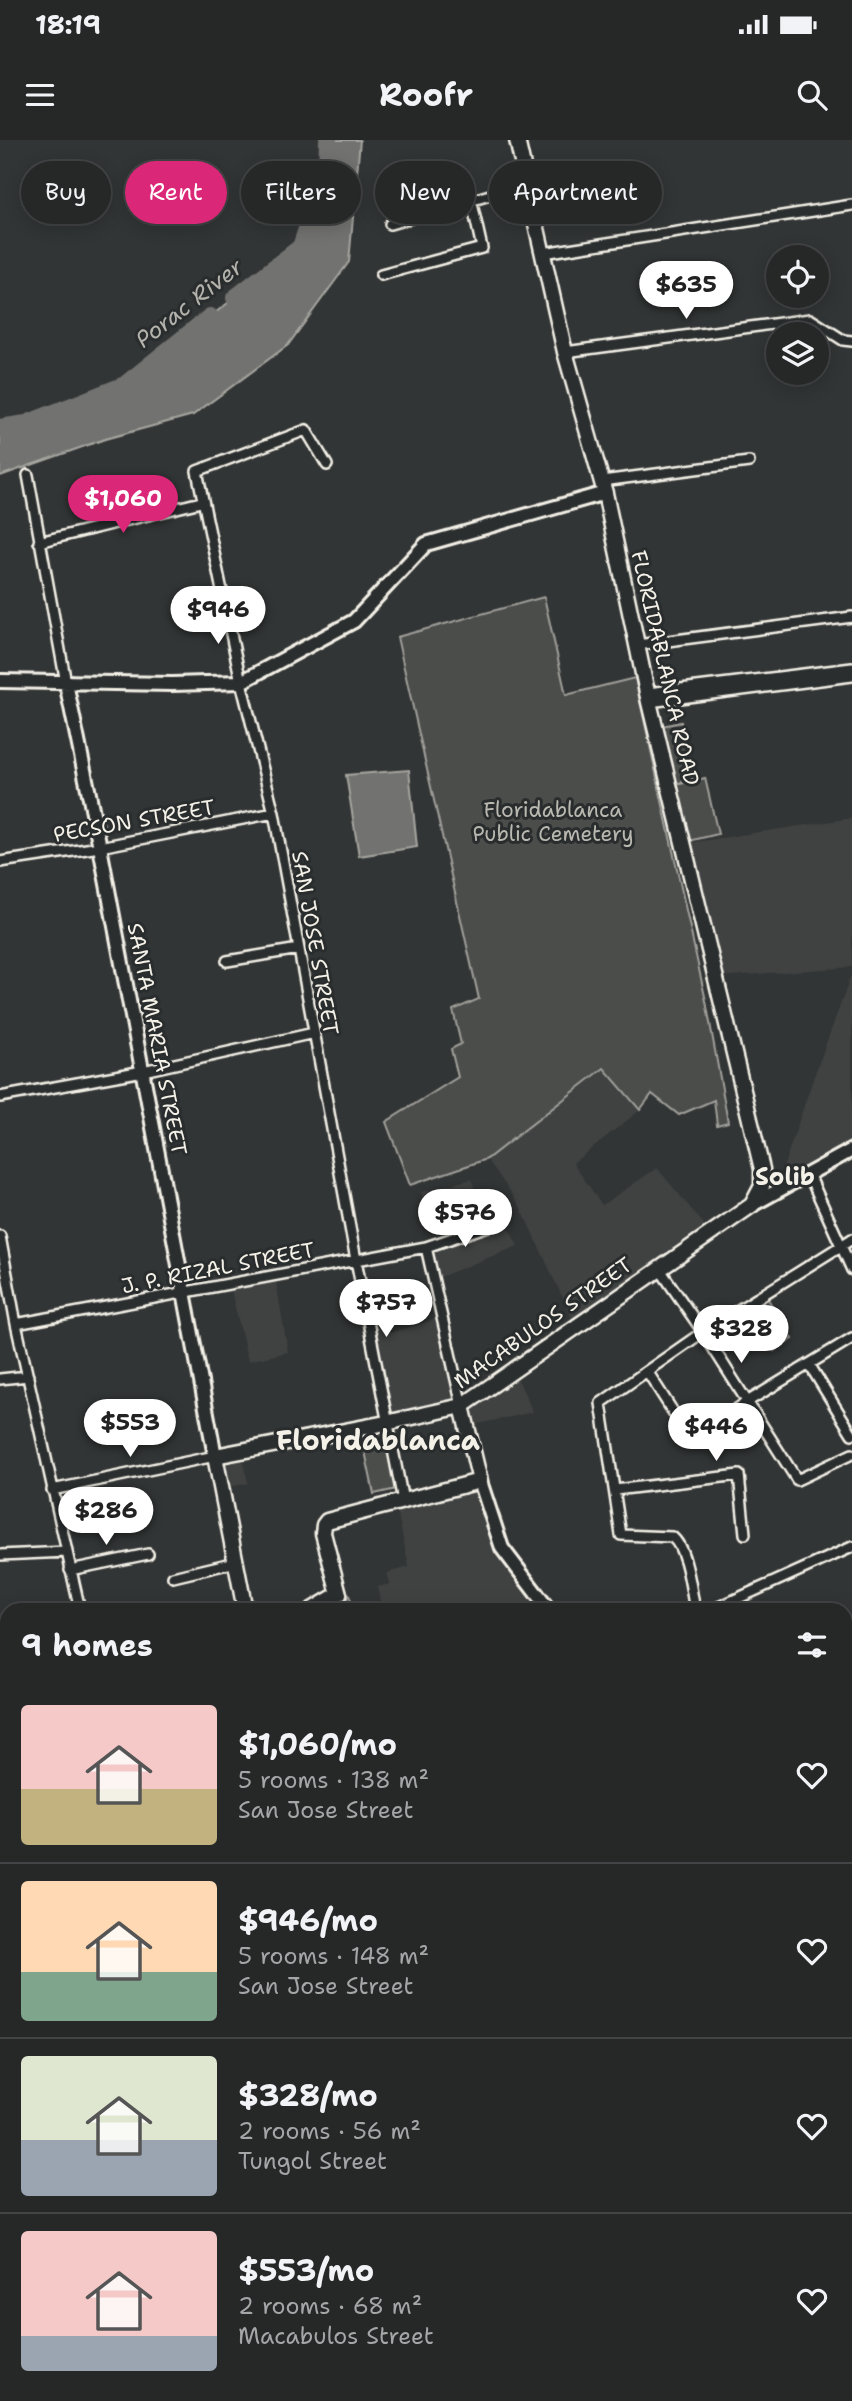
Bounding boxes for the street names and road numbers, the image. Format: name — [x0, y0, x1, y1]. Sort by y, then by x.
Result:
street label: FLORIDABLANCA ROAD — [624, 548, 706, 788]
street label: PECSON STREET — [51, 793, 217, 849]
street label: SAN JOSE STREET — [285, 849, 345, 1037]
street label: SANTA MARIA STREET — [121, 921, 193, 1158]
street label: J. P. RIZAL STREET — [119, 1236, 317, 1300]
street label: MACABULOS STREET — [448, 1251, 638, 1395]

